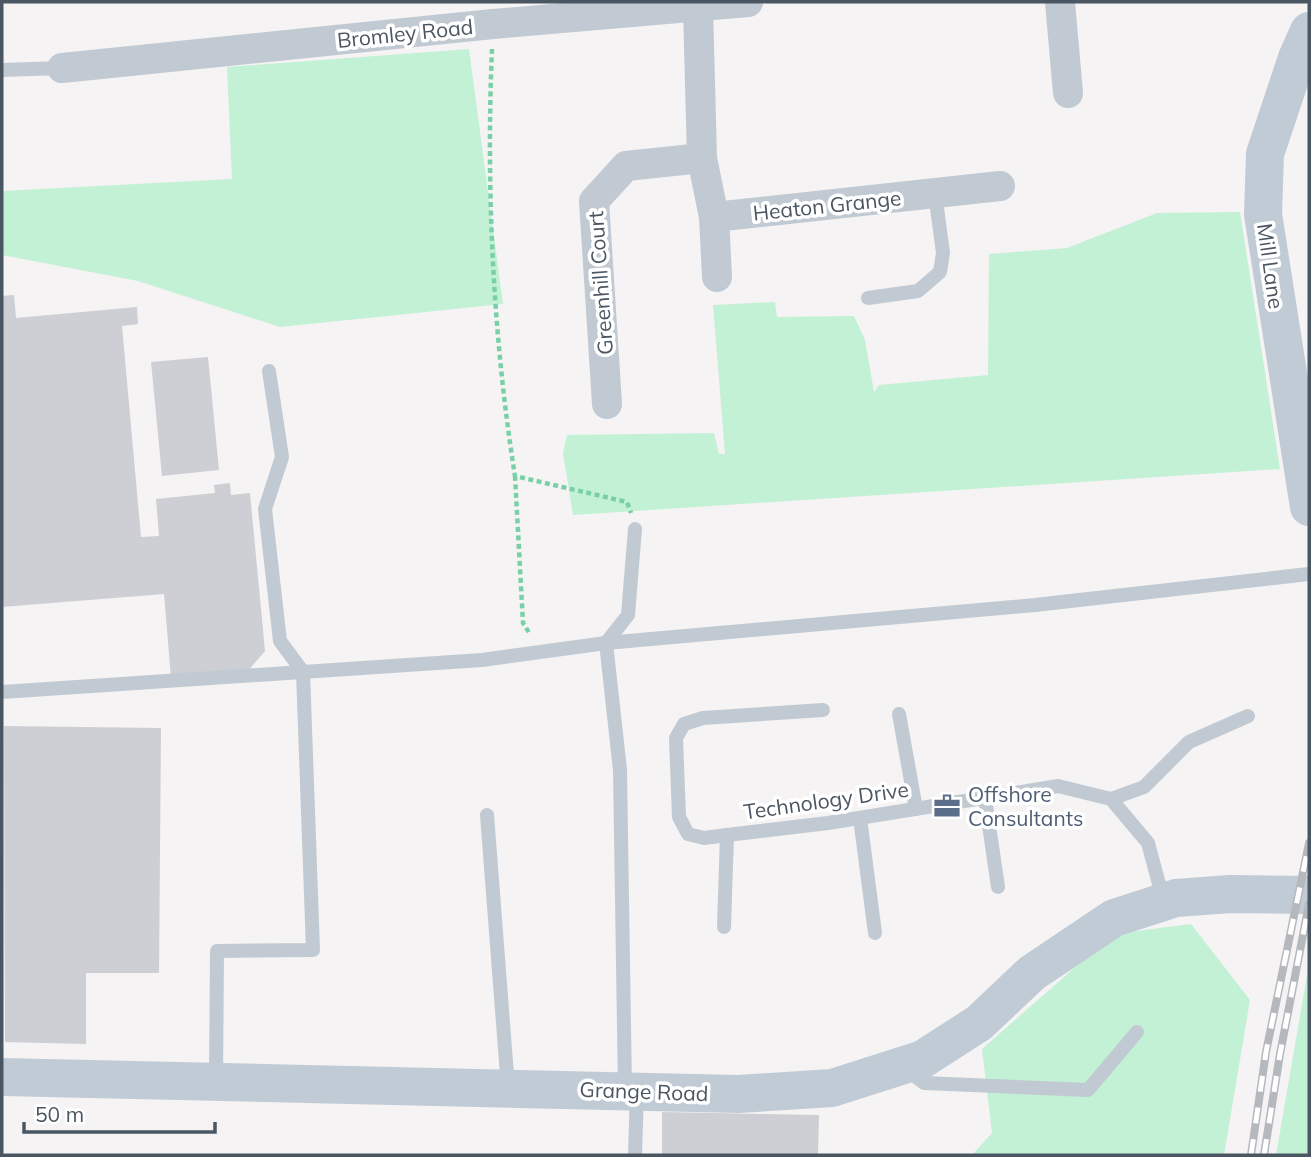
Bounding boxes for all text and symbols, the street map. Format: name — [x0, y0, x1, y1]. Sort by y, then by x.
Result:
street label: Bromley Road — [336, 13, 474, 53]
street label: Heaton Grange — [752, 184, 902, 226]
street label: Greenhill Court — [582, 210, 618, 356]
street label: Mill Lane — [1252, 221, 1290, 311]
street label: Technology Drive — [742, 776, 910, 824]
place label: Offshore Consultants — [968, 781, 1083, 831]
office icon: Offshore Consultants — [932, 791, 962, 821]
street label: Grange Road — [579, 1076, 709, 1106]
scale bar — [24, 1090, 215, 1134]
text: 50 m — [35, 1101, 84, 1127]

